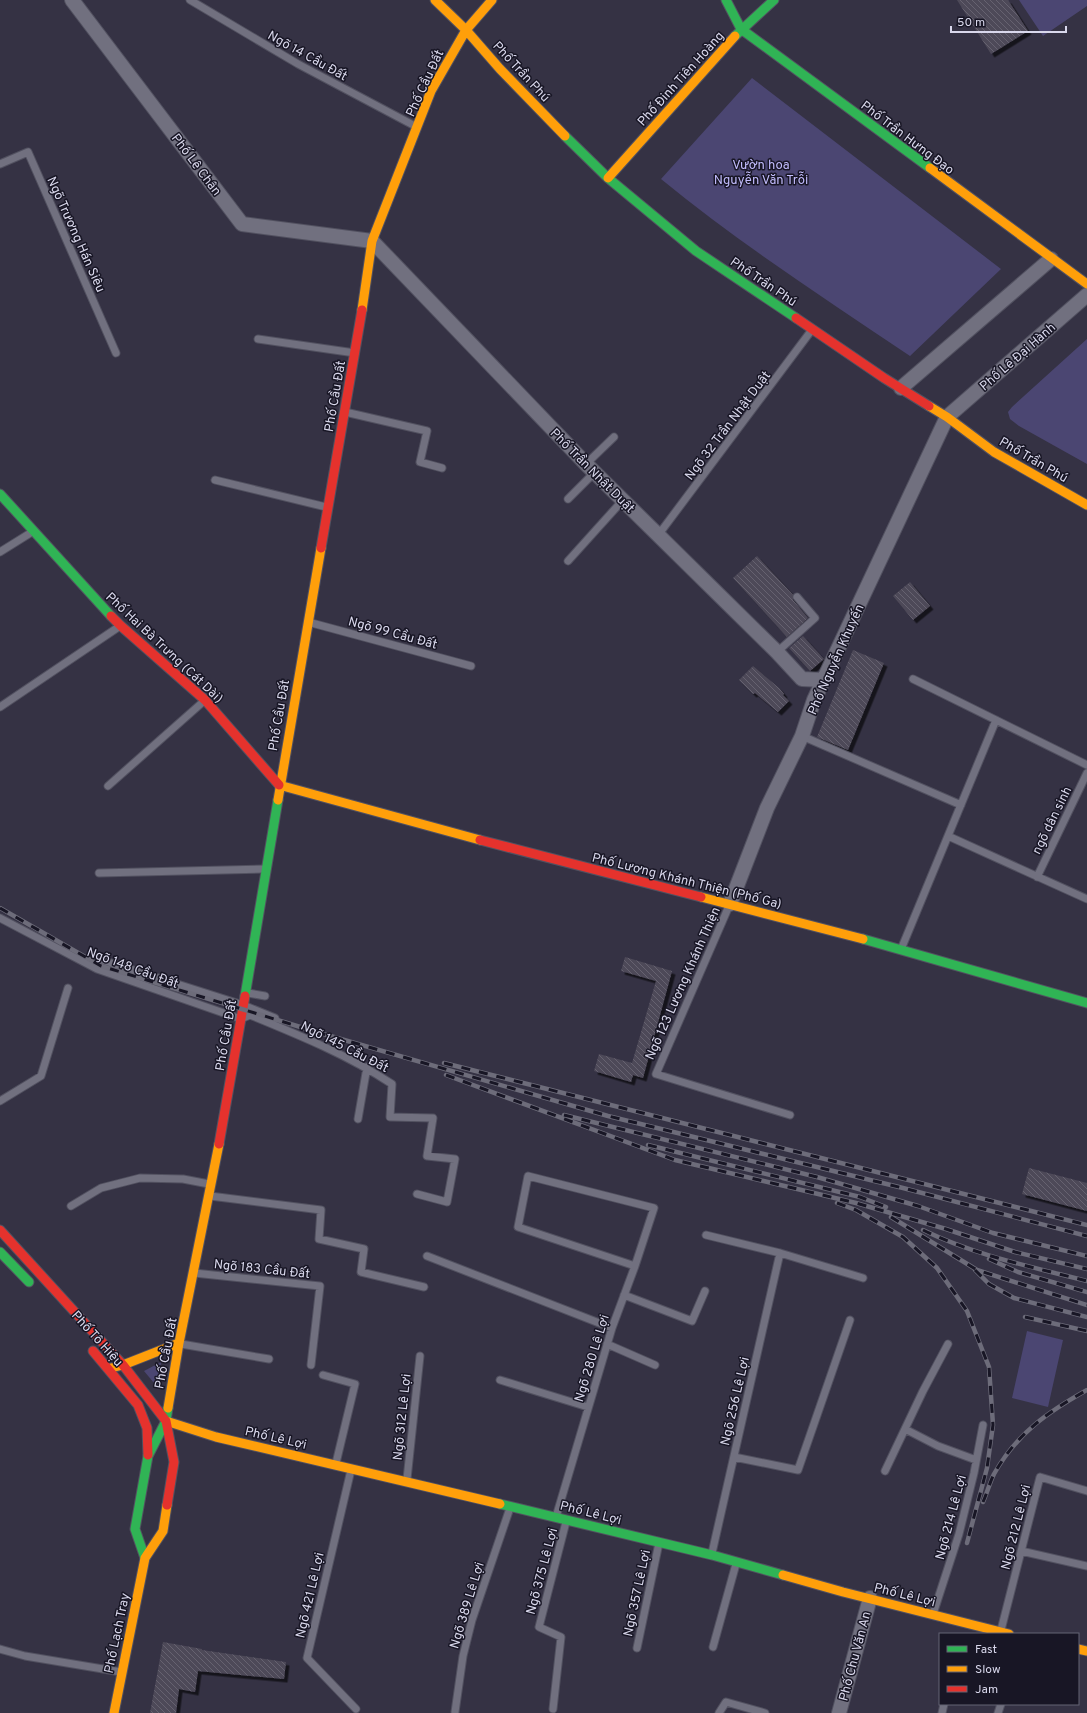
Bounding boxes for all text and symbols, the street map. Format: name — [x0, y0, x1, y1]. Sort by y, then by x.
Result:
scale bar — [951, 8, 1066, 34]
text: 50 m — [957, 15, 985, 31]
street label: Ngõ 14 Cầu Đất — [264, 27, 350, 85]
street label: Phố Đinh Tiên Hoàng — [634, 28, 728, 130]
street label: Phố Trần Phú — [488, 38, 553, 106]
street label: Phố Cầu Đất — [402, 47, 448, 120]
street label: Phố Trần Hưng Đạo — [857, 97, 957, 179]
street label: Phố Lê Chân — [167, 131, 225, 199]
park label: Vườn hoa Nguyễn Văn Trỗi — [714, 158, 808, 189]
street label: Ngõ Trương Hán Siêu — [42, 174, 108, 295]
street label: Phố Trần Phú — [727, 254, 800, 311]
street label: Phố Lê Đại Hành — [976, 319, 1060, 395]
street label: Phố Cầu Đất — [321, 359, 350, 433]
street label: Ngõ 32 Trần Nhật Duật — [681, 368, 775, 484]
street label: Phố Trần Nhật Duật — [546, 425, 638, 517]
street label: Phố Trần Phú — [996, 434, 1071, 487]
street label: Phố Hai Bà Trưng (Cát Dài) — [101, 589, 226, 707]
street label: Phố Nguyễn Khuyến — [803, 601, 868, 718]
street label: Ngõ 99 Cầu Đất — [346, 613, 439, 654]
street label: Phố Cầu Đất — [265, 678, 294, 752]
street label: ngõ dân sinh — [1029, 784, 1076, 858]
street label: Phố Lương Khánh Thiện (Phố Ga) — [590, 850, 783, 913]
street label: Ngõ 123 Lương Khánh Thiện — [643, 905, 725, 1063]
street label: Ngõ 148 Cầu Đất — [84, 944, 181, 993]
street label: Phố Cầu Đất — [212, 998, 241, 1072]
street label: Ngõ 145 Cầu Đất — [297, 1018, 391, 1077]
street label: Ngõ 183 Cầu Đất — [213, 1256, 311, 1283]
street label: Phố Tô Hiệu — [67, 1308, 126, 1370]
street label: Ngõ 280 Lê Lợi — [572, 1313, 614, 1404]
street label: Phố Cầu Đất — [151, 1316, 182, 1390]
street label: Ngõ 256 Lê Lợi — [718, 1356, 754, 1447]
street label: Ngõ 312 Lê Lợi — [390, 1373, 416, 1461]
street label: Phố Lê Lợi — [243, 1423, 308, 1454]
street label: Ngõ 214 Lê Lợi — [933, 1473, 971, 1562]
street label: Ngõ 212 Lê Lợi — [999, 1483, 1035, 1572]
street label: Phố Lê Lợi — [558, 1498, 623, 1529]
street label: Ngõ 375 Lê Lợi — [524, 1526, 562, 1617]
street label: Ngõ 357 Lê Lợi — [621, 1548, 655, 1638]
street label: Ngõ 421 Lê Lợi — [293, 1551, 329, 1640]
street label: Ngõ 389 Lê Lợi — [447, 1560, 489, 1651]
street label: Phố Lê Lợi — [872, 1580, 937, 1611]
street label: Phố Lạch Tray — [101, 1591, 134, 1675]
street label: Phố Chu Văn An — [835, 1610, 876, 1703]
legend — [939, 1633, 1079, 1705]
text: Fast — [975, 1642, 997, 1658]
text: Slow — [975, 1662, 1001, 1678]
text: Jam — [975, 1682, 998, 1698]

